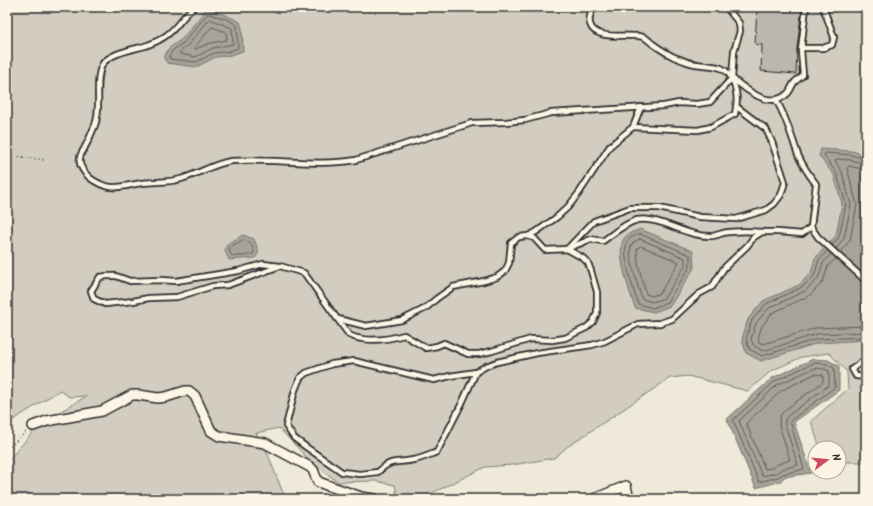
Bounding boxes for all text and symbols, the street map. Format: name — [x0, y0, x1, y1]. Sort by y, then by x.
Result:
north arrow — [807, 440, 847, 480]
text: N — [826, 452, 845, 463]

